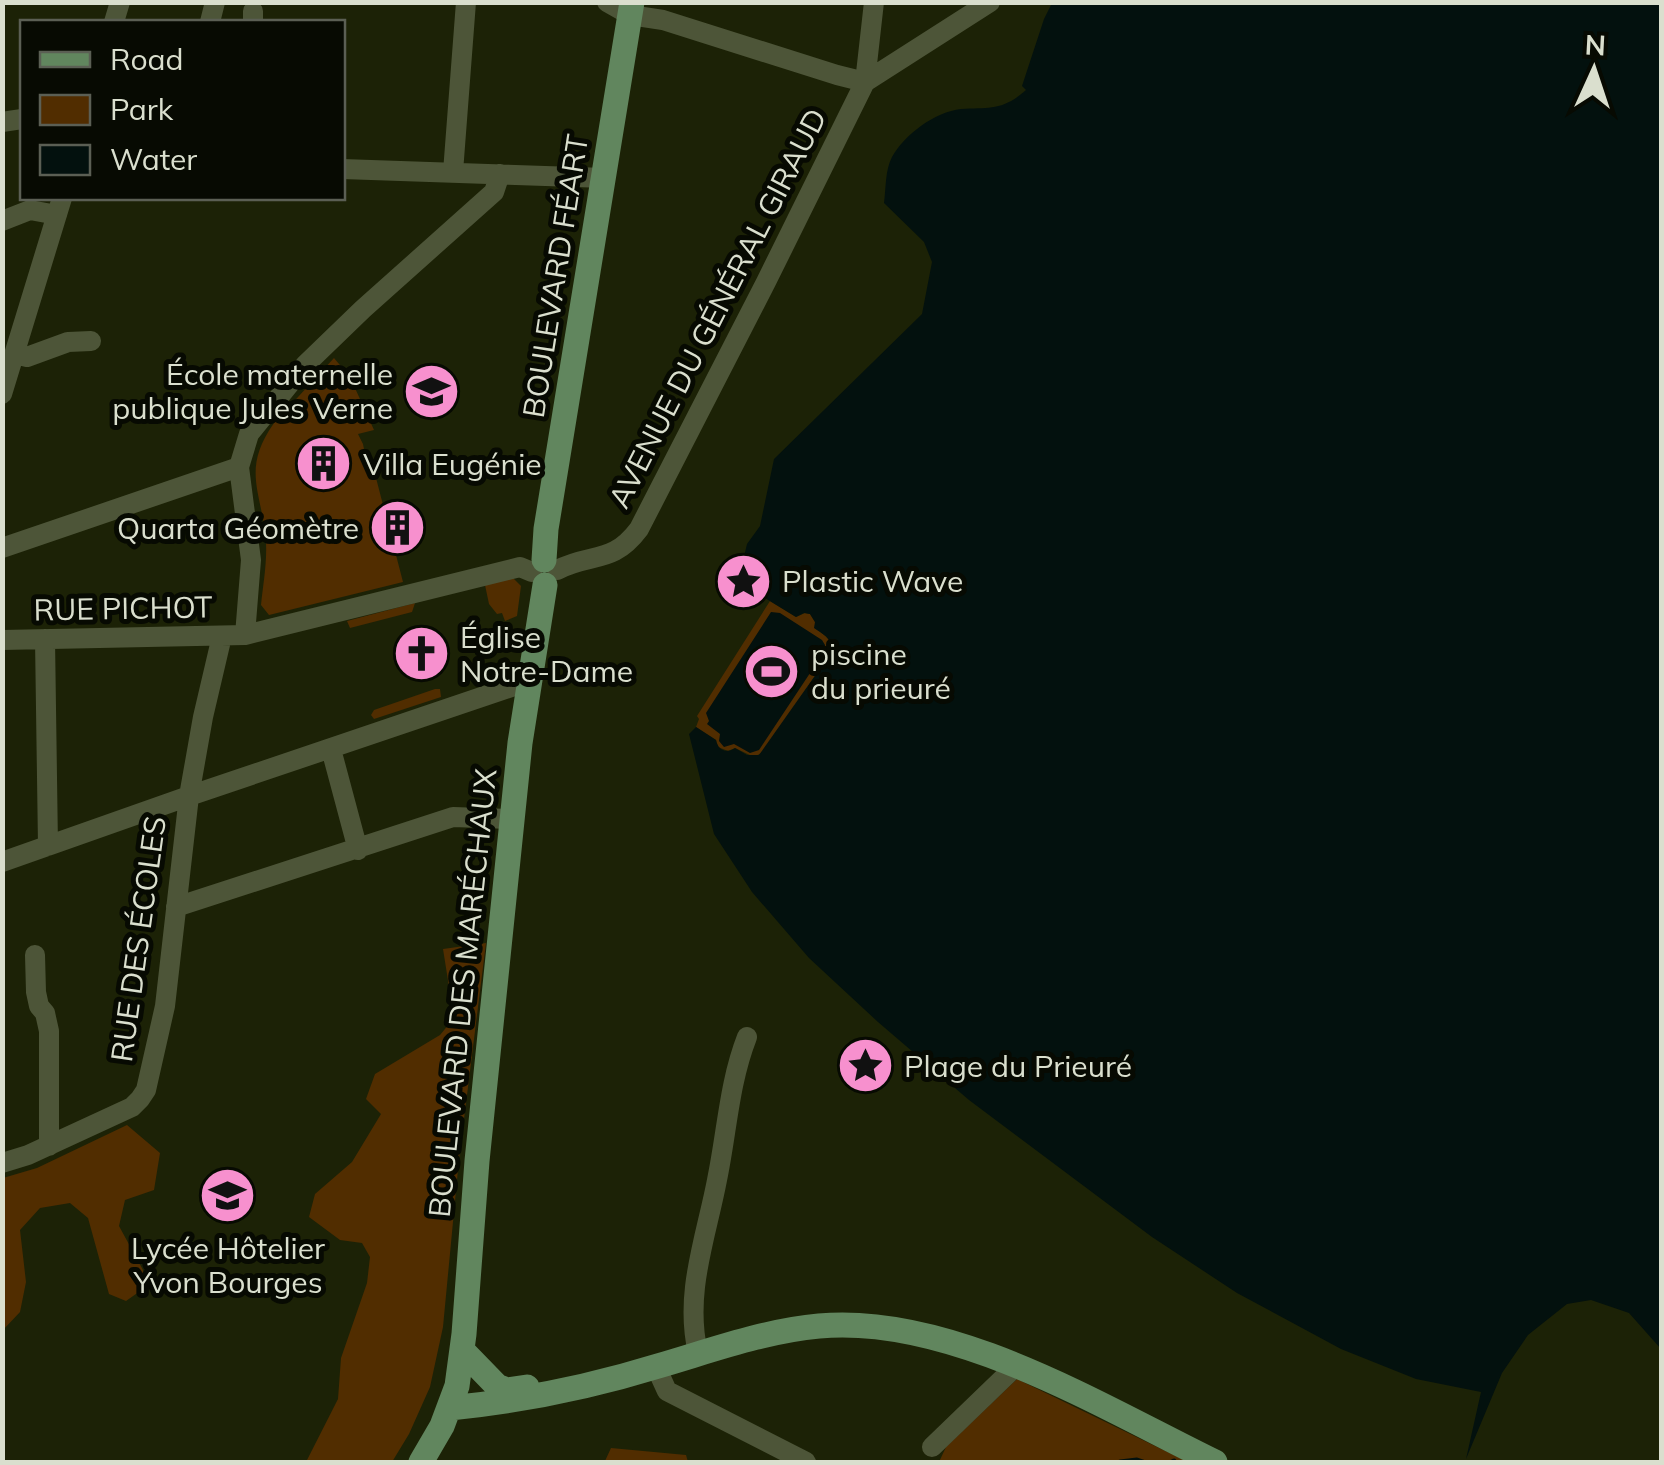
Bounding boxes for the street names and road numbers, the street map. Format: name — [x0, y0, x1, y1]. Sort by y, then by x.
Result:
street label: AVENUE DU GÉNÉRAL GIRAUD — [599, 102, 835, 514]
street label: BOULEVARD FÉART — [514, 132, 596, 420]
street label: RUE PICHOT — [33, 587, 213, 629]
street label: BOULEVARD DES MARÉCHAUX — [420, 767, 504, 1219]
street label: RUE DES ÉCOLES — [102, 814, 174, 1064]

